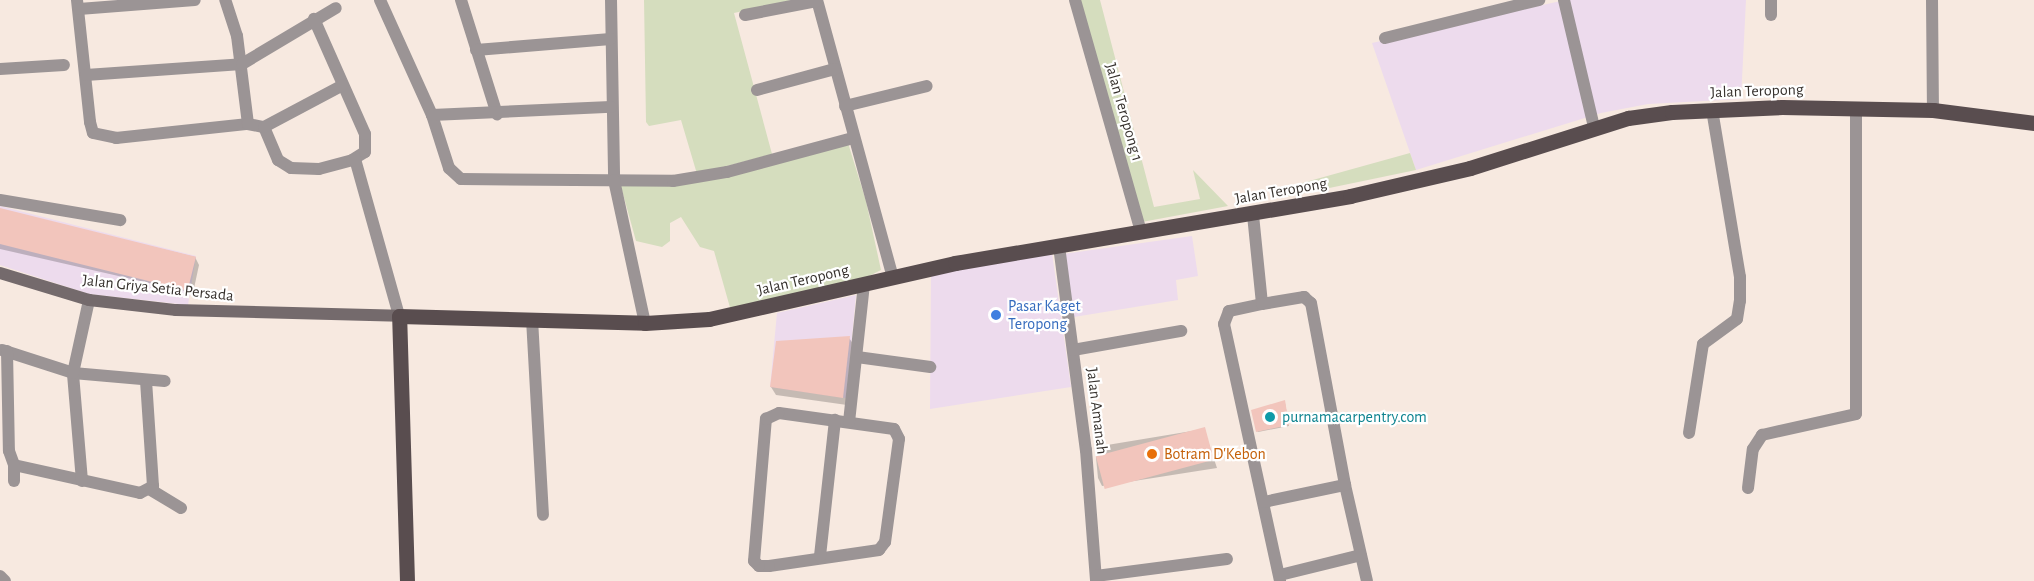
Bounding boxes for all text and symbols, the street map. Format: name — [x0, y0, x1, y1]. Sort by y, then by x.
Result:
street label: Jalan Teropong 1 — [1101, 61, 1147, 163]
street label: Jalan Teropong — [1710, 80, 1804, 102]
street label: Jalan Teropong — [1233, 173, 1329, 209]
street label: Jalan Teropong — [755, 260, 851, 300]
street label: Jalan Griya Setia Persada — [82, 271, 234, 305]
place label: Pasar Kaget Teropong — [1008, 296, 1081, 334]
marker: Pasar Kaget Teropong — [989, 308, 1003, 322]
street label: Jalan Amanah — [1082, 367, 1112, 455]
place label: purnamacarpentry.com — [1282, 407, 1427, 427]
marker: purnamacarpentry.com — [1263, 410, 1277, 424]
place label: Botram D'Kebon — [1164, 444, 1266, 464]
marker: Botram D'Kebon — [1145, 447, 1159, 461]

